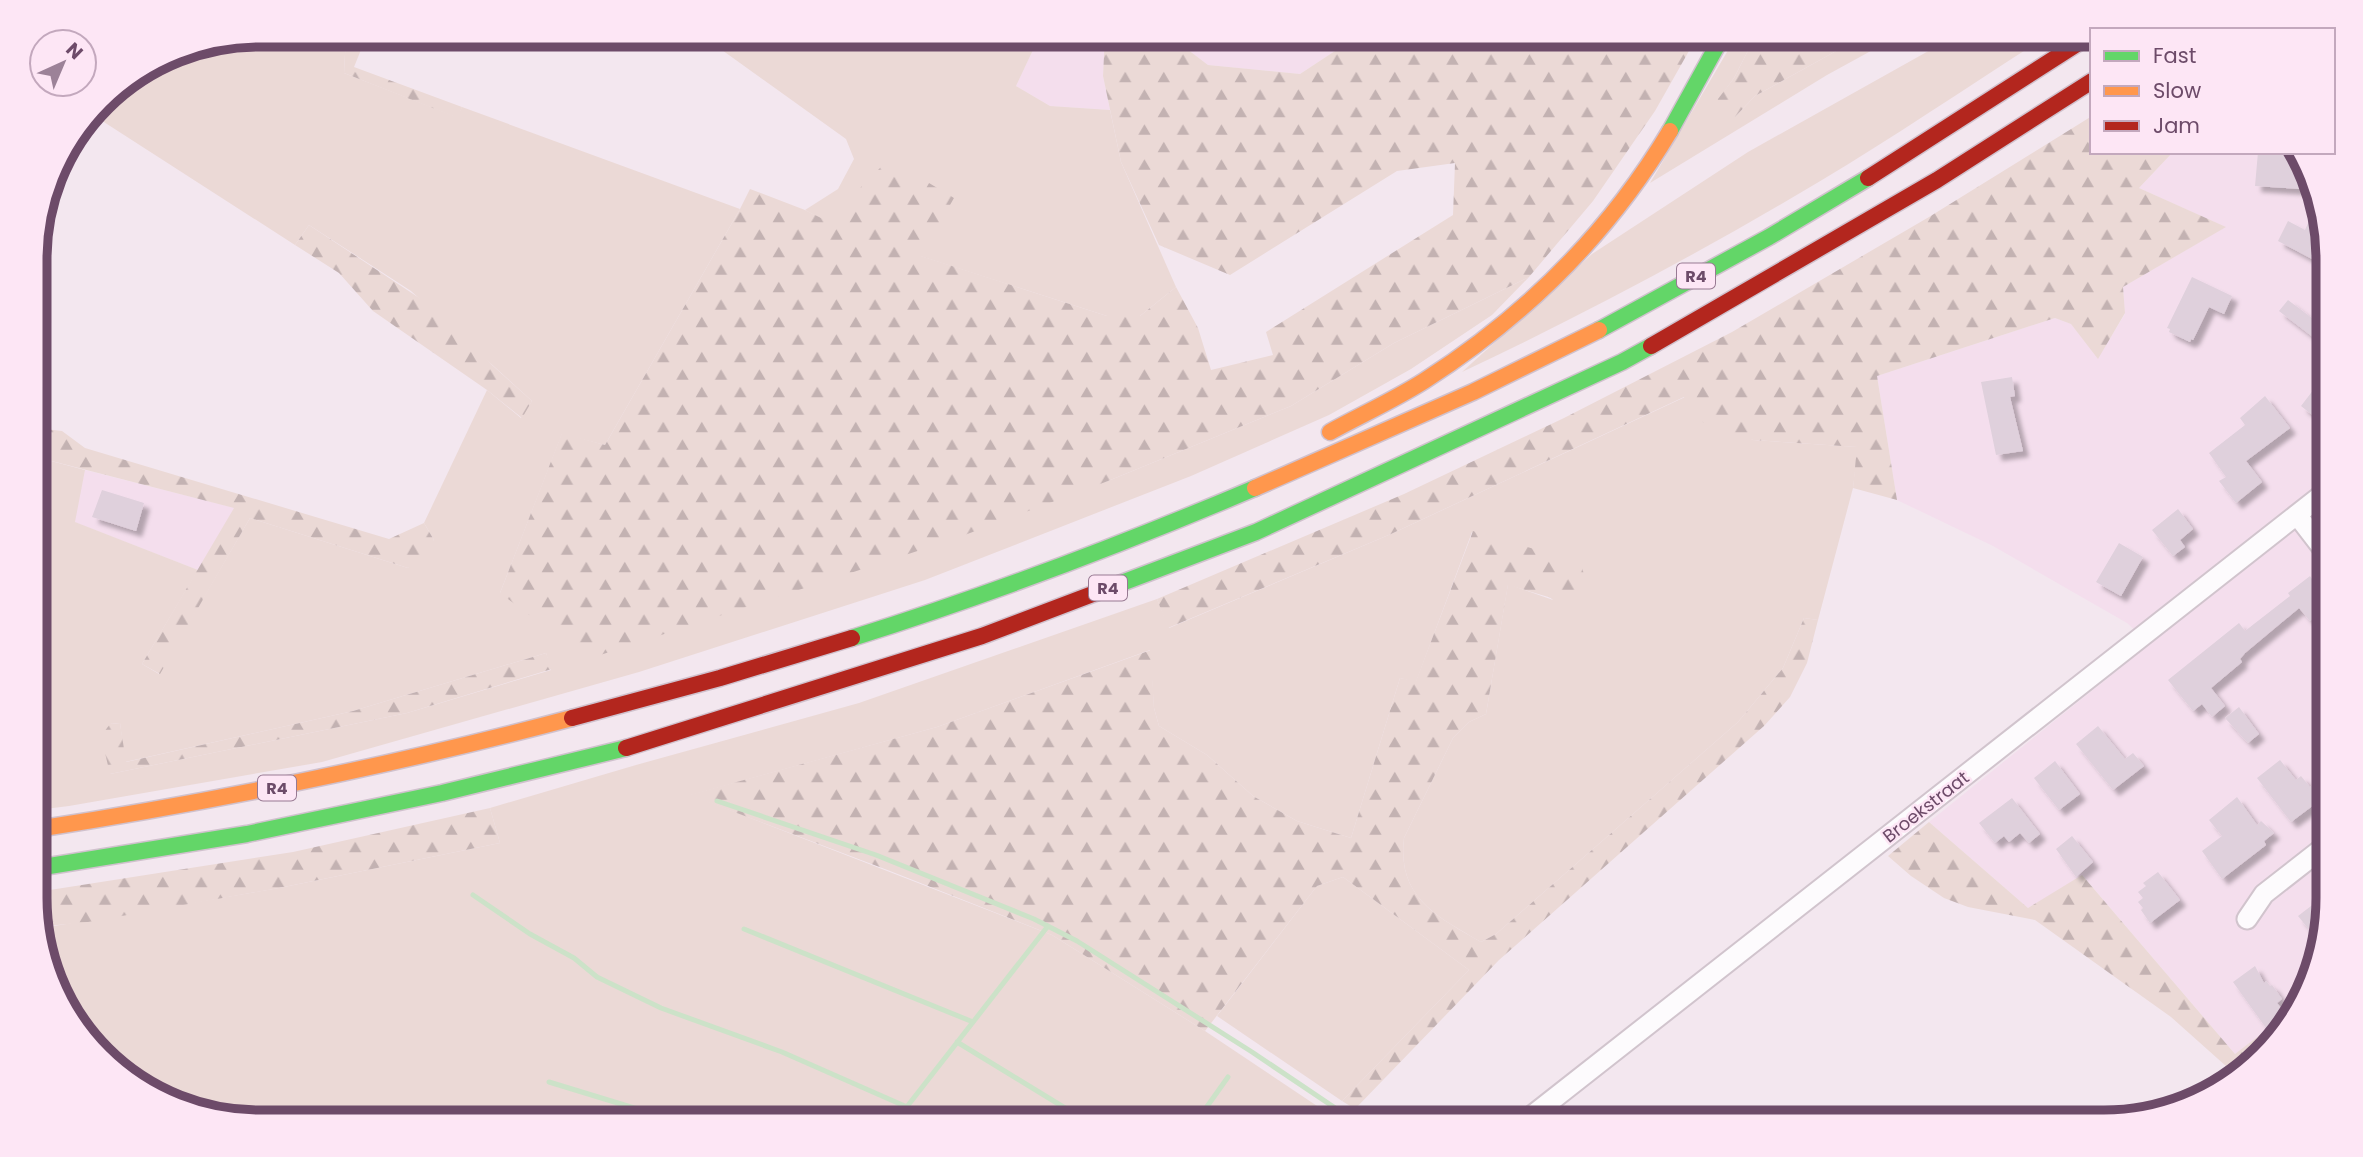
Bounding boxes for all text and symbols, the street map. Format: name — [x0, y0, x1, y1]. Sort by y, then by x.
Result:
north arrow — [28, 28, 98, 98]
legend — [2090, 28, 2335, 154]
text: N — [60, 36, 89, 66]
text: Fast — [2153, 41, 2196, 70]
text: Slow — [2153, 76, 2201, 105]
text: Jam — [2153, 111, 2200, 140]
road number: R4 — [1677, 264, 1715, 288]
road number: R4 — [1089, 576, 1127, 600]
street label: Broekstraat — [1877, 765, 1974, 848]
road number: R4 — [258, 776, 296, 800]

